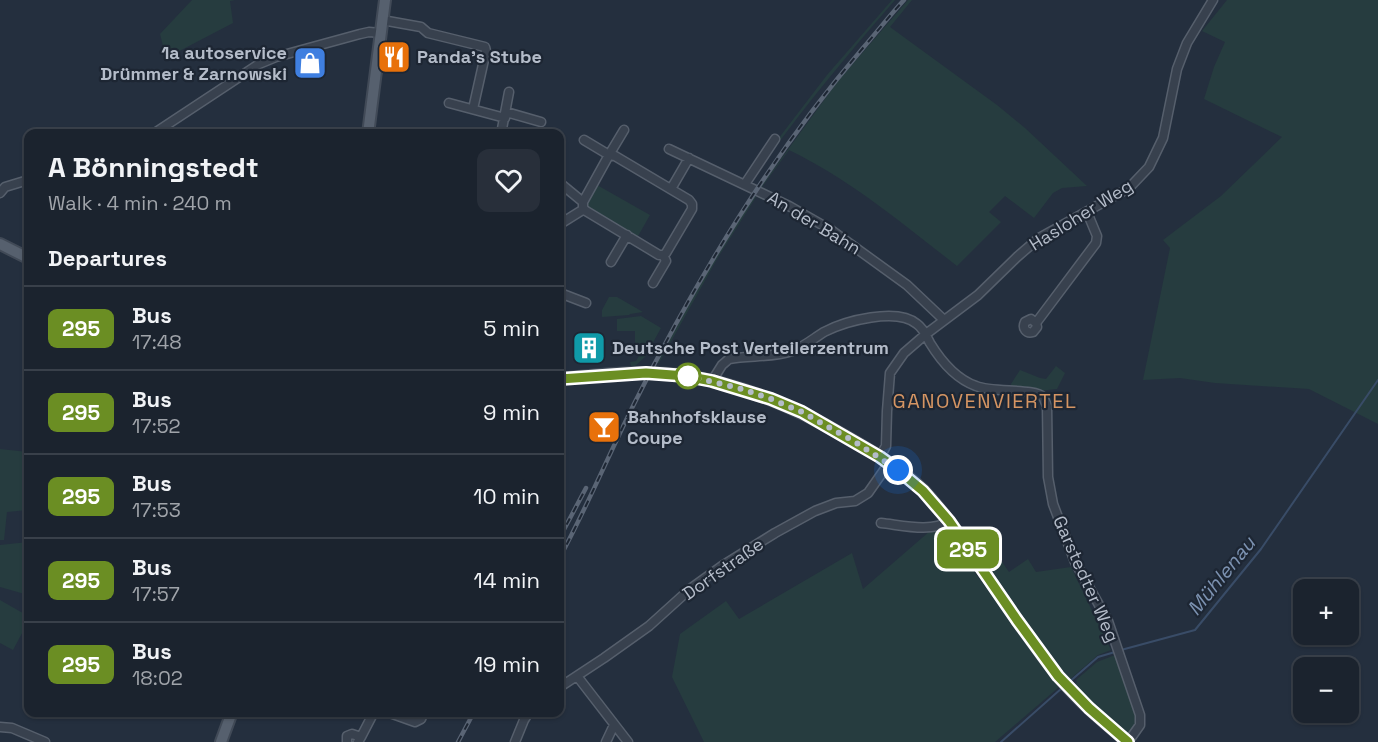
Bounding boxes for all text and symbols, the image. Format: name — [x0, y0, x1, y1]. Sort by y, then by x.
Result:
restaurant icon: Panda's Stube — [376, 39, 412, 75]
place label: 1a autoservice Drümmer & Zarnowski — [100, 41, 287, 85]
shop icon: 1a autoservice Drümmer & Zarnowski — [292, 45, 328, 81]
place label: Panda's Stube — [417, 45, 542, 68]
text: A Bönningstedt — [48, 149, 259, 185]
button: heart — [477, 149, 540, 212]
street label: Hasloher Weg — [1025, 174, 1137, 256]
street label: An der Bahn — [763, 186, 865, 259]
text: Walk · 4 min · 240 m — [48, 190, 232, 216]
text: Departures — [48, 244, 167, 272]
text: Bus — [132, 301, 172, 329]
text: 5 min — [483, 314, 540, 342]
text: 295 — [62, 315, 100, 342]
text: 17:48 — [132, 329, 182, 355]
building icon: Deutsche Post Verteilerzentrum — [571, 330, 607, 366]
place label: Deutsche Post Verteilerzentrum — [612, 336, 889, 359]
unlabelled marker — [675, 363, 701, 389]
text: Bus — [132, 385, 172, 413]
district label: GANOVENVIERTEL — [893, 388, 1077, 414]
text: 9 min — [483, 398, 540, 426]
text: 295 — [62, 399, 100, 426]
place label: Bahnhofsklause Coupe — [627, 405, 767, 449]
bar icon: Bahnhofsklause Coupe — [586, 409, 622, 445]
text: 17:52 — [132, 413, 181, 439]
your location — [883, 455, 913, 485]
text: Bus — [132, 469, 172, 497]
text: 10 min — [473, 482, 540, 510]
text: 295 — [62, 483, 100, 510]
text: 17:53 — [132, 497, 181, 523]
street label: Garstedter Weg — [1048, 512, 1125, 646]
line badge: 295 — [934, 530, 1002, 568]
water label: Mühlenau — [1181, 530, 1262, 621]
street label: Dorfstraße — [678, 532, 768, 605]
text: 295 — [949, 536, 987, 563]
text: Bus — [132, 553, 172, 581]
text: 14 min — [474, 566, 540, 594]
text: 295 — [62, 567, 100, 594]
map controls — [1293, 579, 1359, 723]
button: + — [1293, 579, 1359, 645]
text: 17:57 — [132, 581, 180, 607]
text: Bus — [132, 637, 172, 665]
text: 19 min — [474, 650, 540, 678]
text: 295 — [62, 651, 100, 678]
button: − — [1293, 657, 1359, 723]
text: 18:02 — [132, 665, 183, 691]

